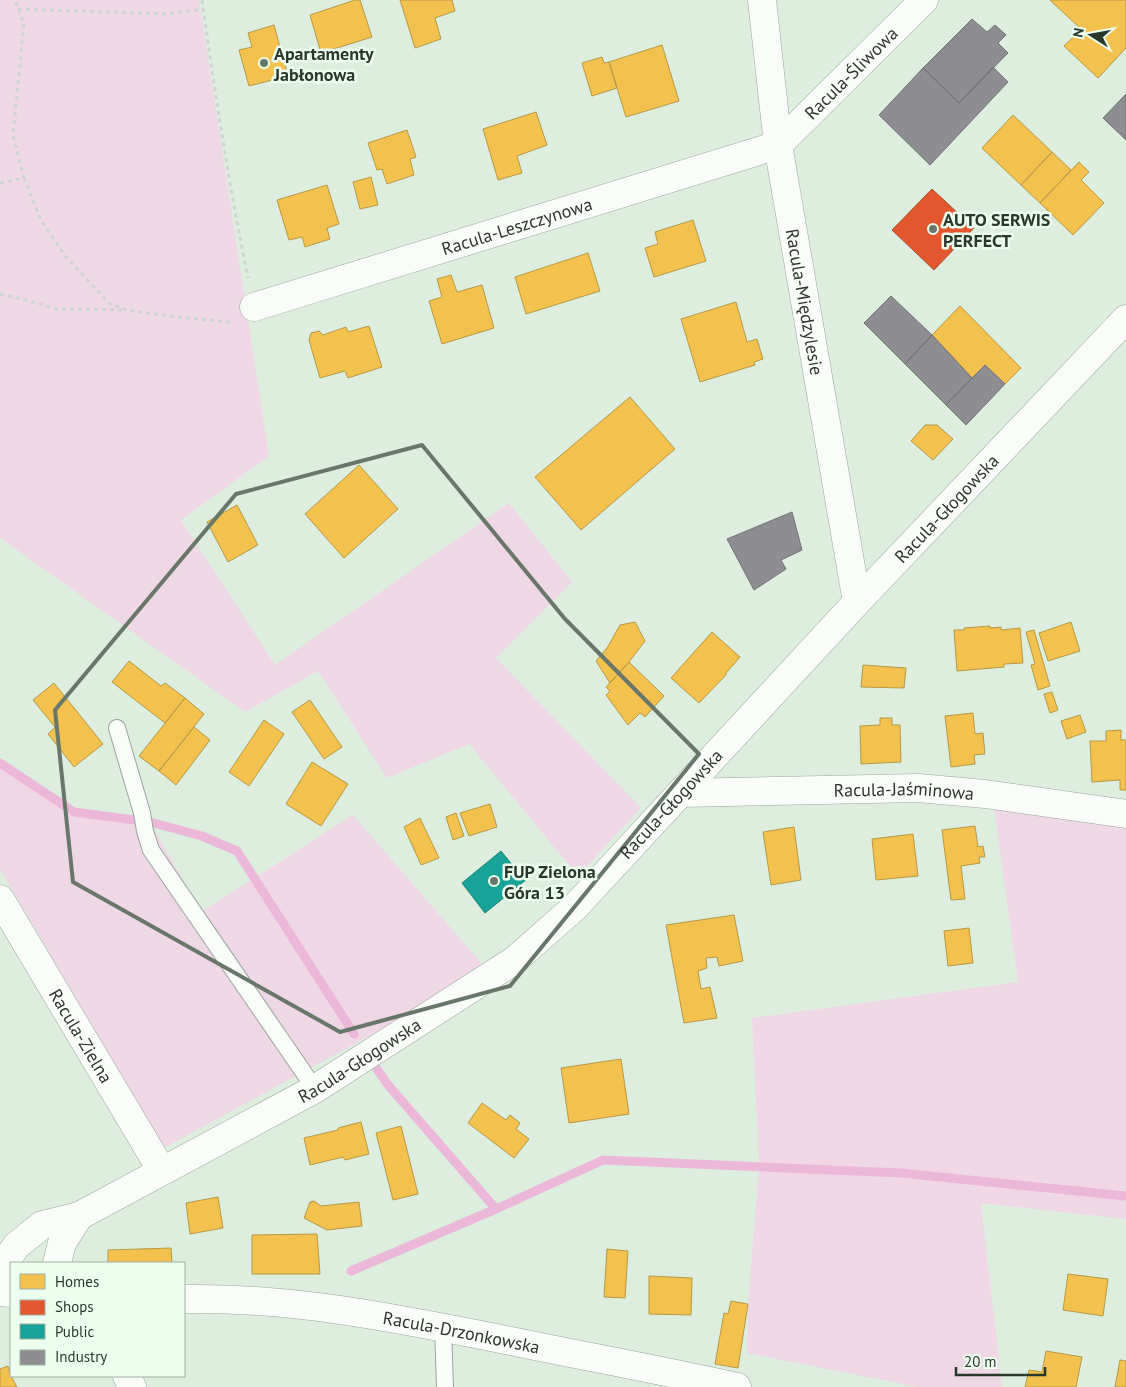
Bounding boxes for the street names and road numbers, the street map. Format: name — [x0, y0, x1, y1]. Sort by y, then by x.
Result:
street label: Racula-Śliwowa — [799, 21, 902, 124]
street label: Racula-Leszczynowa — [439, 192, 595, 260]
street label: Racula-Międzylesie — [781, 227, 829, 377]
street label: Racula-Głogowska — [889, 449, 1003, 567]
street label: Racula-Głogowska — [614, 744, 727, 863]
street label: Racula-Jaśminowa — [833, 776, 975, 804]
street label: Racula-Zielna — [44, 984, 118, 1087]
street label: Racula-Głogowska — [294, 1012, 425, 1108]
street label: Racula-Drzonkowska — [381, 1305, 542, 1358]

